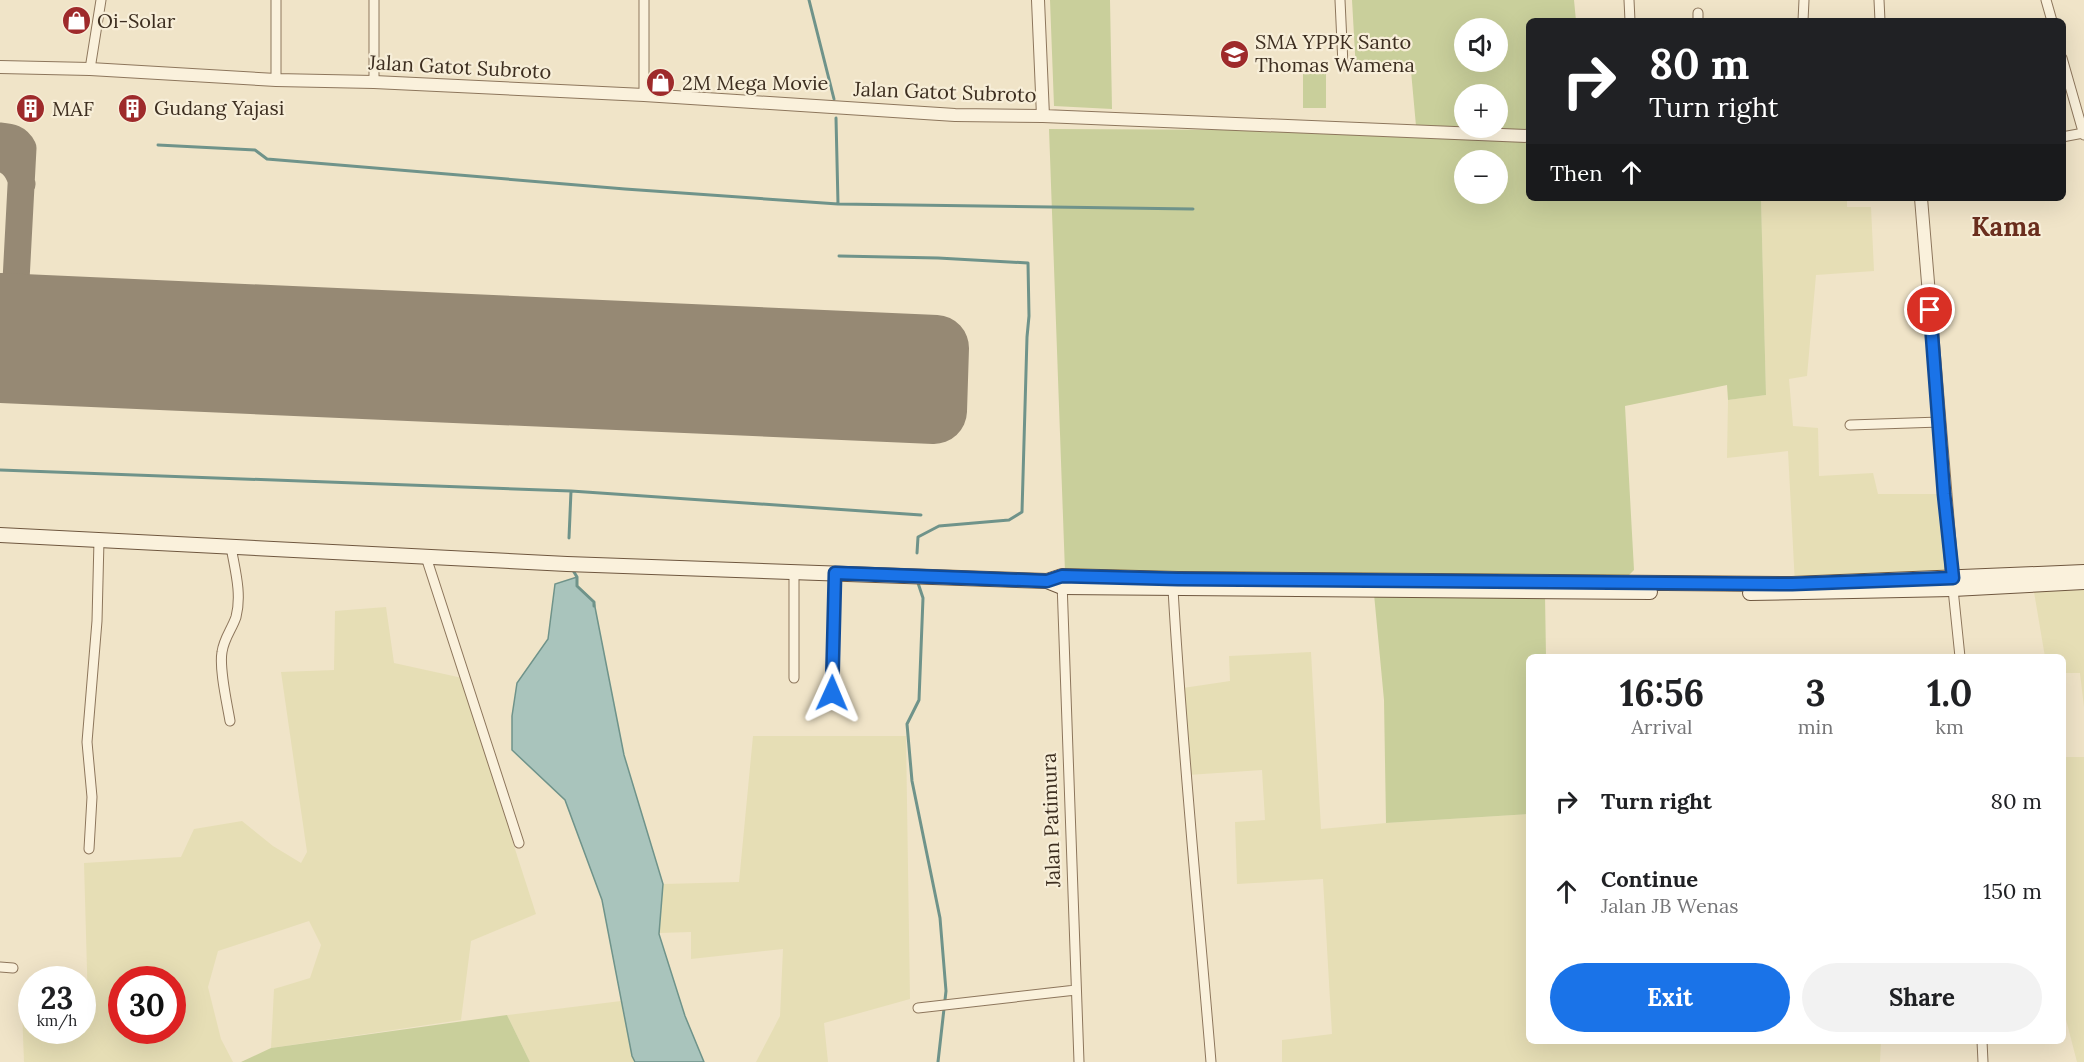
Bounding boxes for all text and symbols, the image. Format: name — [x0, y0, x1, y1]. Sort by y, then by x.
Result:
shop icon: Oi-Solar — [60, 5, 92, 37]
place label: Oi-Solar — [97, 8, 176, 33]
map controls — [1454, 18, 1508, 204]
button: sound — [1454, 18, 1508, 72]
place label: SMA YPPK Santo Thomas Wamena — [1255, 29, 1415, 77]
text: 80 m — [1649, 37, 1749, 91]
school or university icon: SMA YPPK Santo Thomas Wamena — [1218, 38, 1250, 70]
icon: right — [1550, 42, 1628, 120]
street label: Jalan Gatot Subroto — [367, 49, 552, 84]
shop icon: 2M Mega Movie — [645, 67, 677, 99]
place label: 2M Mega Movie — [682, 70, 829, 95]
street label: Jalan Gatot Subroto — [852, 76, 1037, 107]
button: + — [1454, 84, 1508, 138]
text: Turn right — [1649, 90, 1778, 124]
building icon: Gudang Yajasi — [117, 92, 149, 124]
building icon: MAF — [15, 93, 47, 125]
place label: Gudang Yajasi — [154, 95, 284, 120]
place label: MAF — [52, 96, 94, 121]
button: − — [1454, 150, 1508, 204]
icon: ahead — [1615, 156, 1648, 189]
text: Then — [1550, 159, 1603, 187]
district label: Kama — [1971, 210, 2041, 243]
pin — [1904, 284, 1955, 335]
icon: arrive — [1913, 293, 1946, 326]
position arrow — [800, 661, 864, 725]
text: 16:56 — [1620, 670, 1704, 716]
text: 3 — [1805, 670, 1826, 716]
text: 1.0 — [1927, 670, 1972, 716]
text: Arrival — [1631, 714, 1692, 739]
text: min — [1798, 714, 1833, 739]
text: km — [1935, 714, 1964, 739]
street label: Jalan Patimura — [1036, 752, 1065, 889]
icon: right — [1550, 785, 1583, 818]
text: Turn right — [1601, 787, 1712, 815]
text: 80 m — [1991, 787, 2042, 815]
text: Continue — [1601, 865, 1698, 893]
icon: ahead — [1550, 875, 1583, 908]
text: 150 m — [1983, 877, 2042, 905]
text: Jalan JB Wenas — [1601, 893, 1738, 918]
button: Exit — [1550, 963, 1790, 1032]
button: Share — [1802, 963, 2042, 1032]
speed limit sign: 30 — [108, 966, 186, 1044]
text: 23 — [41, 979, 73, 1017]
text: km/h — [37, 1011, 77, 1030]

